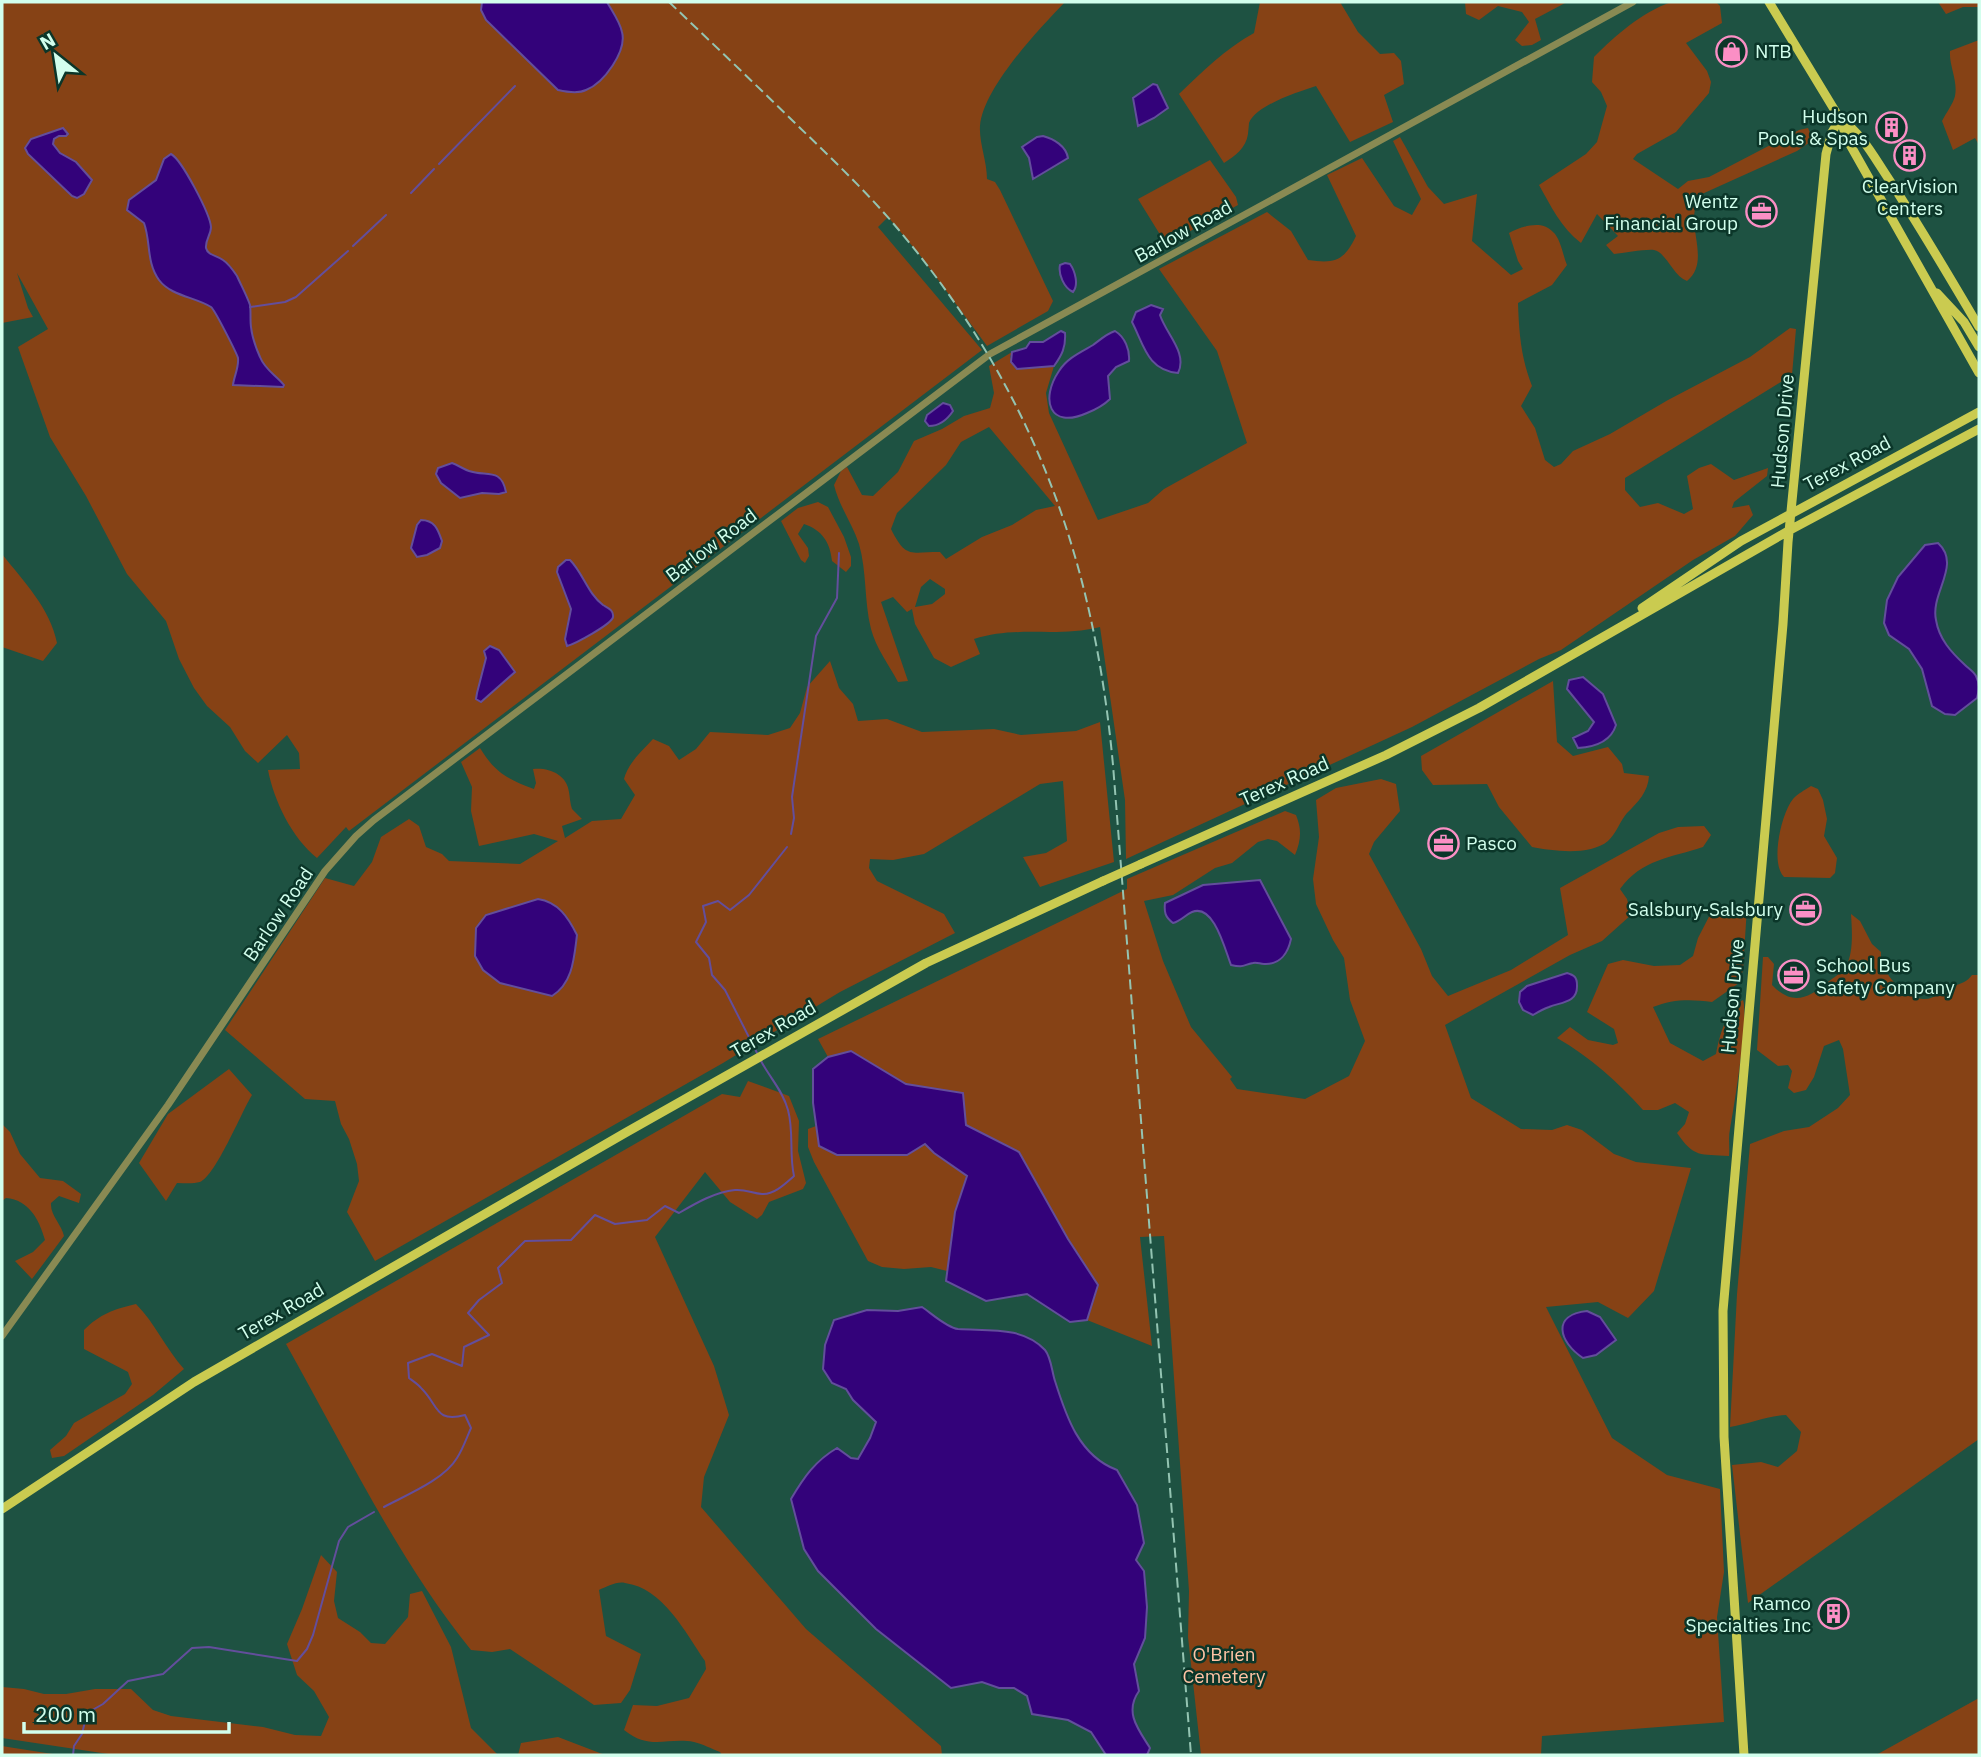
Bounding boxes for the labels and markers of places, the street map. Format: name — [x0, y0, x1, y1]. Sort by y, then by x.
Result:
shop icon: NTB — [1715, 34, 1749, 68]
place label: NTB — [1755, 39, 1792, 63]
place label: Hudson Pools & Spas — [1758, 104, 1868, 150]
building icon: Hudson Pools & Spas — [1874, 110, 1908, 144]
building icon: ClearVision Centers — [1893, 138, 1927, 172]
place label: ClearVision Centers — [1862, 174, 1958, 220]
place label: Wentz Financial Group — [1604, 189, 1738, 235]
office icon: Wentz Financial Group — [1744, 195, 1778, 229]
office icon: Pasco — [1426, 826, 1460, 860]
place label: Pasco — [1466, 831, 1517, 855]
office icon: Salsbury-Salsbury — [1789, 892, 1823, 926]
place label: Salsbury-Salsbury — [1628, 897, 1784, 921]
place label: School Bus Safety Company — [1816, 953, 1955, 999]
office icon: School Bus Safety Company — [1776, 959, 1810, 993]
place label: Ramco Specialties Inc — [1685, 1591, 1811, 1637]
building icon: Ramco Specialties Inc — [1817, 1597, 1851, 1631]

